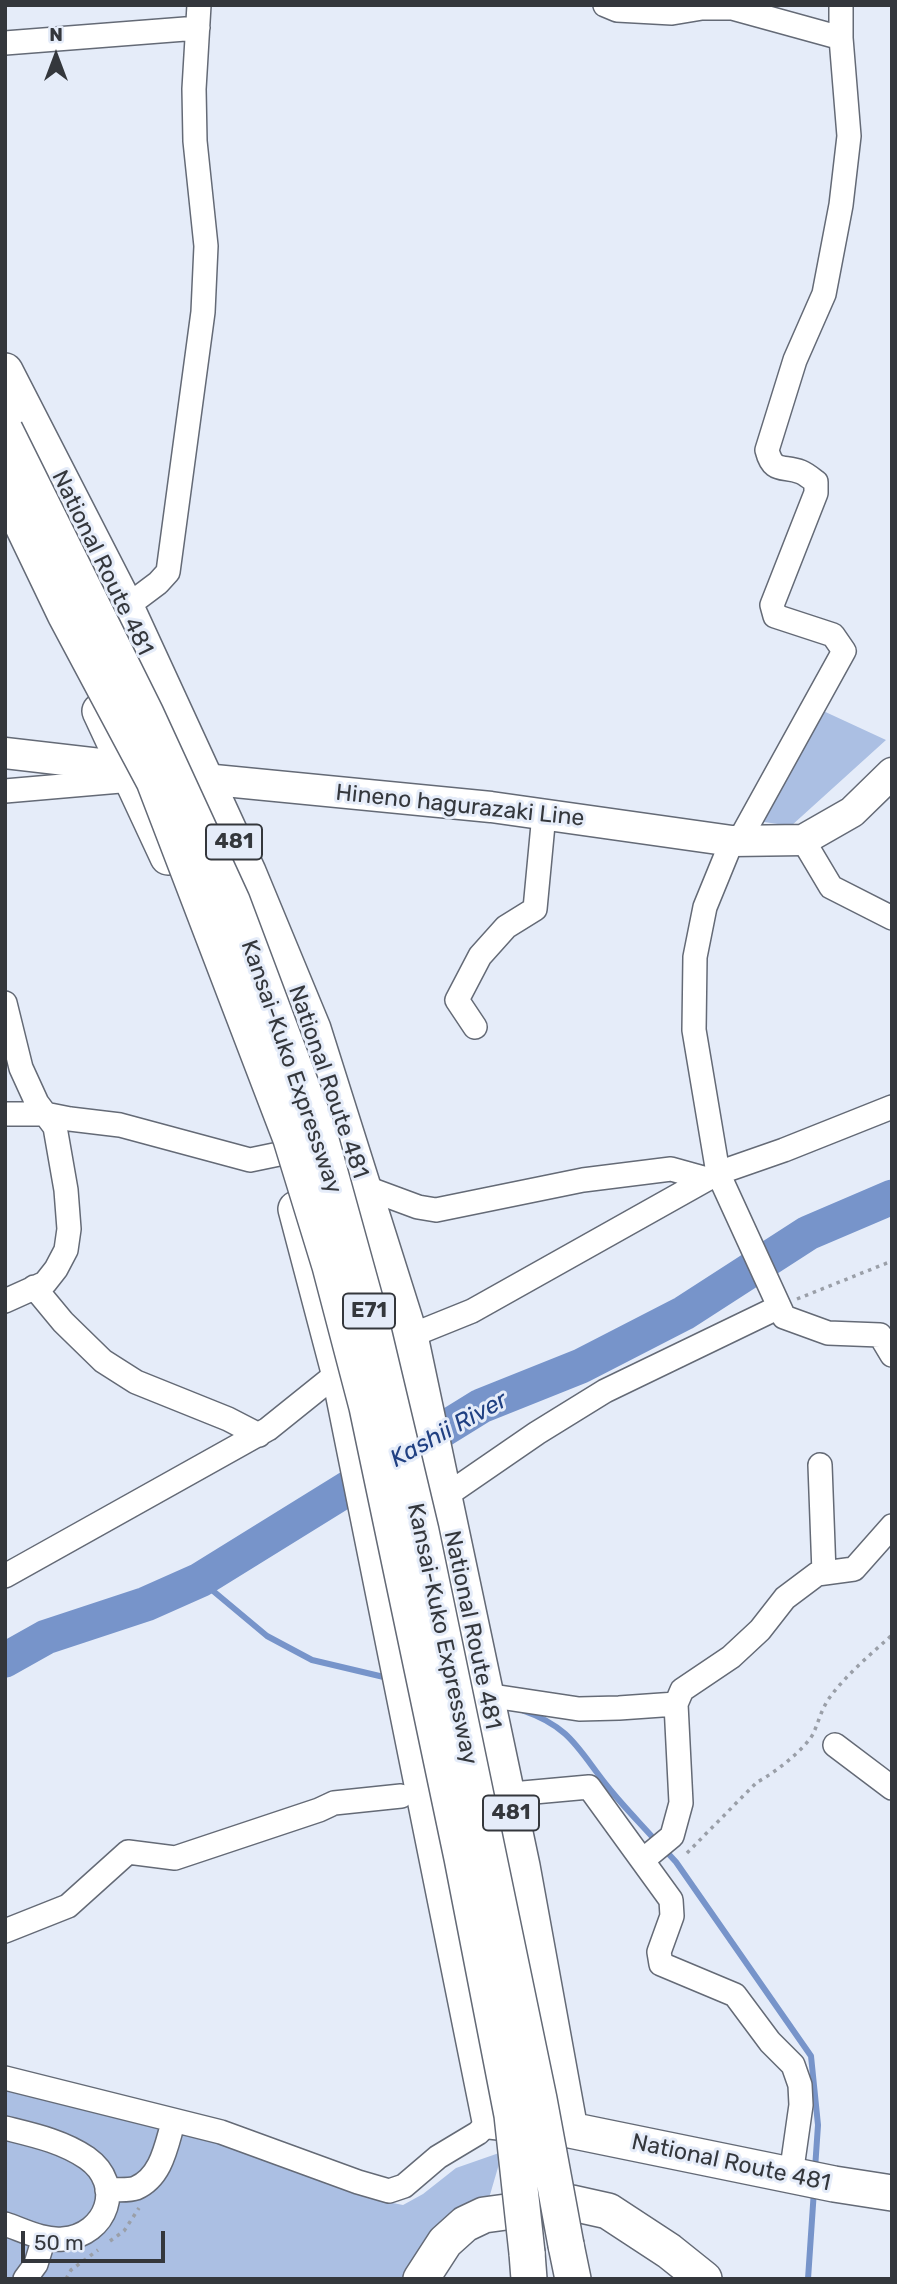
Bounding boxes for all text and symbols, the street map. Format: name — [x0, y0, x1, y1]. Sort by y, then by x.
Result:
north arrow — [21, 21, 91, 91]
text: N — [49, 23, 63, 46]
street label: National Route 481 — [45, 466, 159, 660]
street label: Hineno hagurazaki Line — [334, 779, 586, 833]
road number: 481 — [206, 824, 262, 860]
street label: Kansai-Kuko Expressway — [235, 937, 347, 1197]
street label: National Route 481 — [282, 982, 374, 1182]
road number: E71 — [343, 1294, 395, 1328]
water label: Kashii River — [385, 1386, 513, 1474]
street label: Kansai-Kuko Expressway — [401, 1501, 483, 1767]
street label: National Route 481 — [437, 1528, 507, 1732]
road number: 481 — [483, 1796, 539, 1830]
street label: National Route 481 — [629, 2128, 833, 2198]
scale bar — [24, 2218, 168, 2262]
text: 50 m — [34, 2230, 84, 2255]

